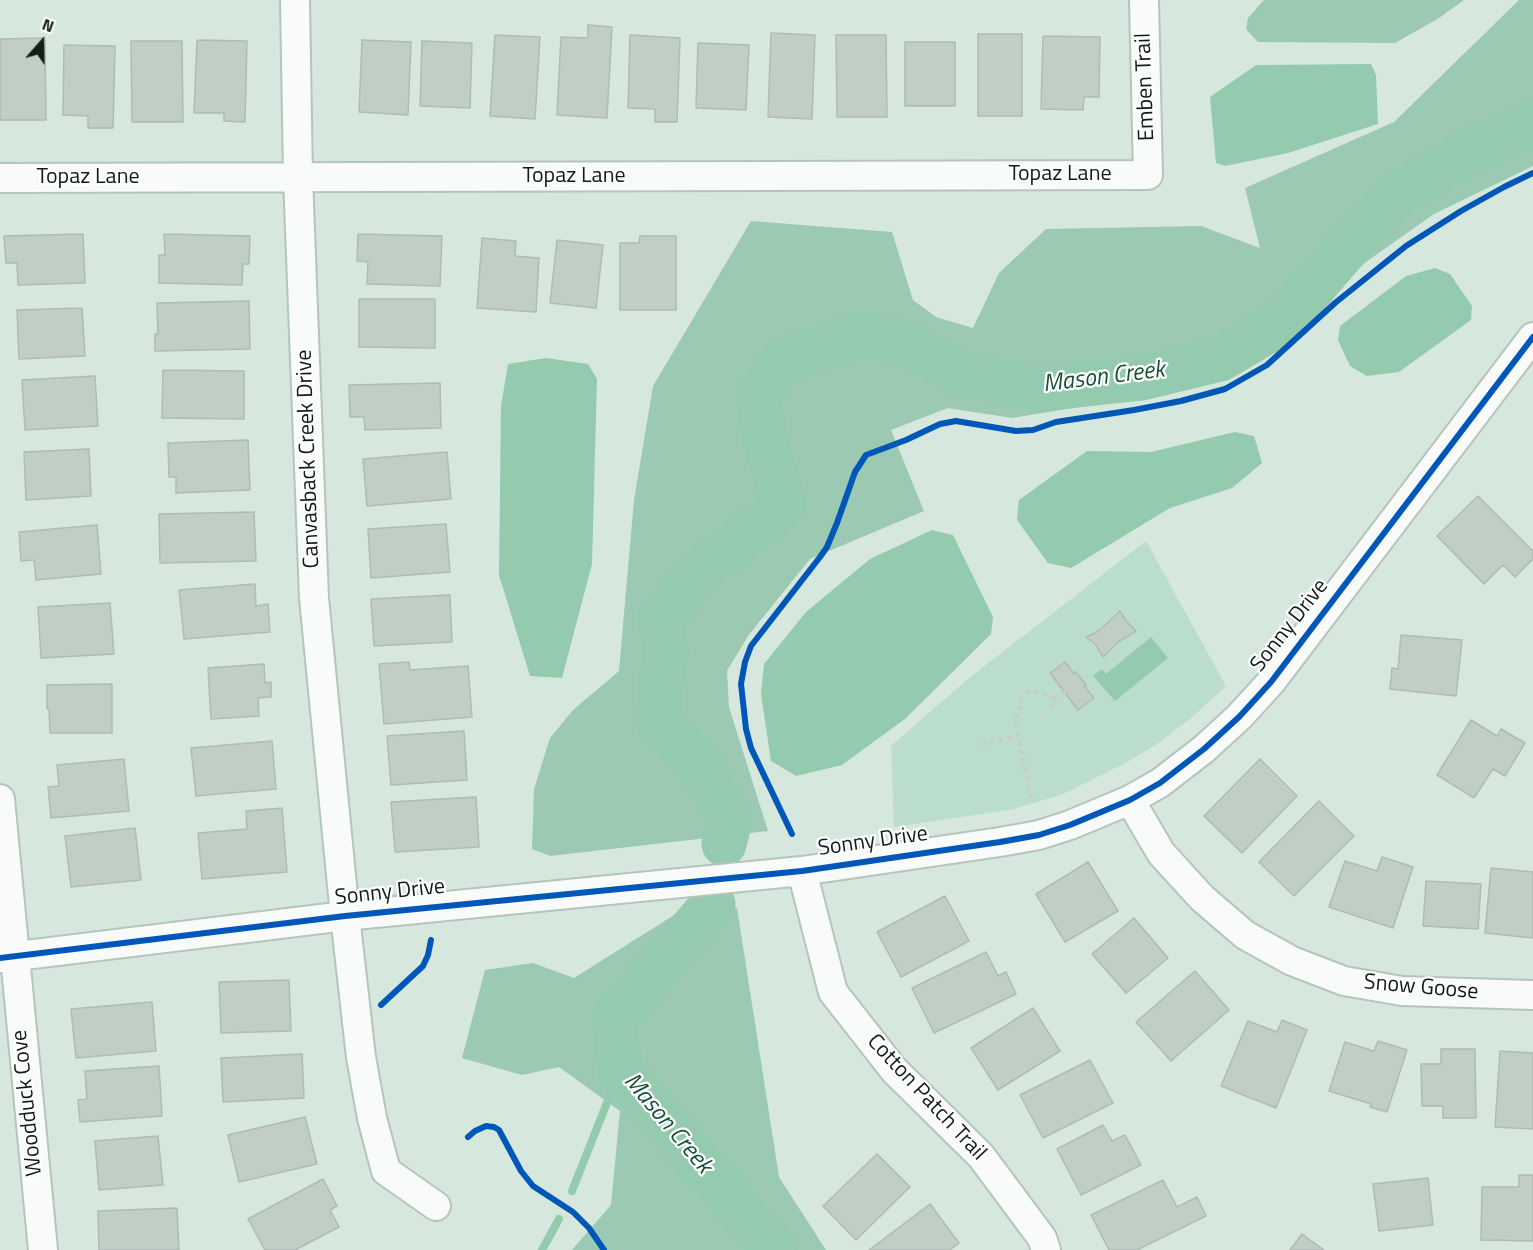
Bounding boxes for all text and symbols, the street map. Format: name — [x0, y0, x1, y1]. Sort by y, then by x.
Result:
north arrow — [12, 12, 72, 72]
text: N — [39, 12, 57, 38]
street label: Emben Trail — [1131, 33, 1161, 141]
street label: Topaz Lane — [1008, 162, 1112, 188]
street label: Topaz Lane — [522, 164, 626, 190]
street label: Topaz Lane — [36, 165, 140, 191]
street label: Canvasback Creek Drive — [292, 349, 326, 569]
water label: Mason Creek — [1042, 356, 1166, 400]
street label: Sonny Drive — [1246, 574, 1334, 678]
street label: Sonny Drive — [816, 821, 930, 863]
street label: Sonny Drive — [334, 874, 446, 912]
street label: Snow Goose — [1363, 970, 1479, 1006]
street label: Woodduck Cove — [7, 1029, 49, 1177]
street label: Cotton Patch Trail — [861, 1029, 991, 1167]
water label: Mason Creek — [617, 1068, 717, 1180]

